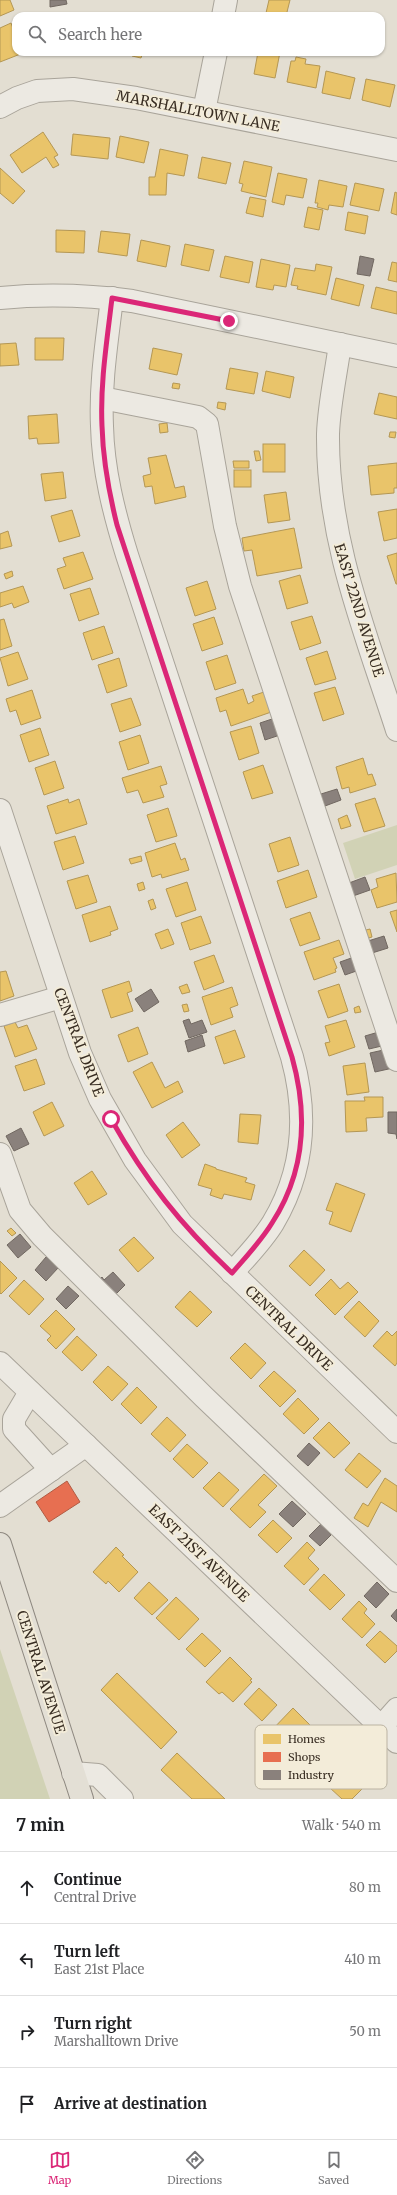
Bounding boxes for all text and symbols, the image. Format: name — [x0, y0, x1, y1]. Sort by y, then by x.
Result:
search box — [12, 12, 385, 56]
icon: search — [26, 23, 48, 45]
text: Search here — [58, 25, 142, 44]
street label: MARSHALLTOWN LANE — [115, 86, 281, 136]
route end — [220, 312, 238, 330]
street label: EAST 22ND AVENUE — [330, 541, 388, 679]
street label: CENTRAL DRIVE — [50, 985, 108, 1099]
route start — [102, 1110, 120, 1128]
street label: CENTRAL DRIVE — [241, 1282, 337, 1374]
street label: EAST 21ST AVENUE — [145, 1500, 253, 1606]
street label: CENTRAL AVENUE — [13, 1608, 69, 1736]
legend — [255, 1725, 387, 1789]
text: Homes — [288, 1732, 325, 1746]
text: Shops — [288, 1750, 320, 1764]
text: Industry — [288, 1768, 335, 1782]
text: 7 min — [16, 1814, 65, 1836]
text: Walk · 540 m — [302, 1817, 381, 1834]
text: Continue — [54, 1870, 122, 1889]
icon: ahead — [16, 1877, 38, 1899]
text: 80 m — [349, 1879, 381, 1896]
text: Central Drive — [54, 1889, 136, 1906]
text: Turn left — [54, 1942, 120, 1961]
icon: left — [16, 1949, 38, 1971]
text: 410 m — [344, 1951, 381, 1968]
text: East 21st Place — [54, 1961, 144, 1978]
text: Turn right — [54, 2014, 132, 2033]
icon: right — [16, 2021, 38, 2043]
text: 50 m — [349, 2023, 381, 2040]
text: Marshalltown Drive — [54, 2033, 178, 2050]
icon: arrive — [16, 2093, 38, 2115]
text: Arrive at destination — [54, 2094, 207, 2113]
tab: Map — [48, 2149, 71, 2187]
tab: Directions — [167, 2149, 222, 2187]
tab: Saved — [318, 2149, 349, 2187]

